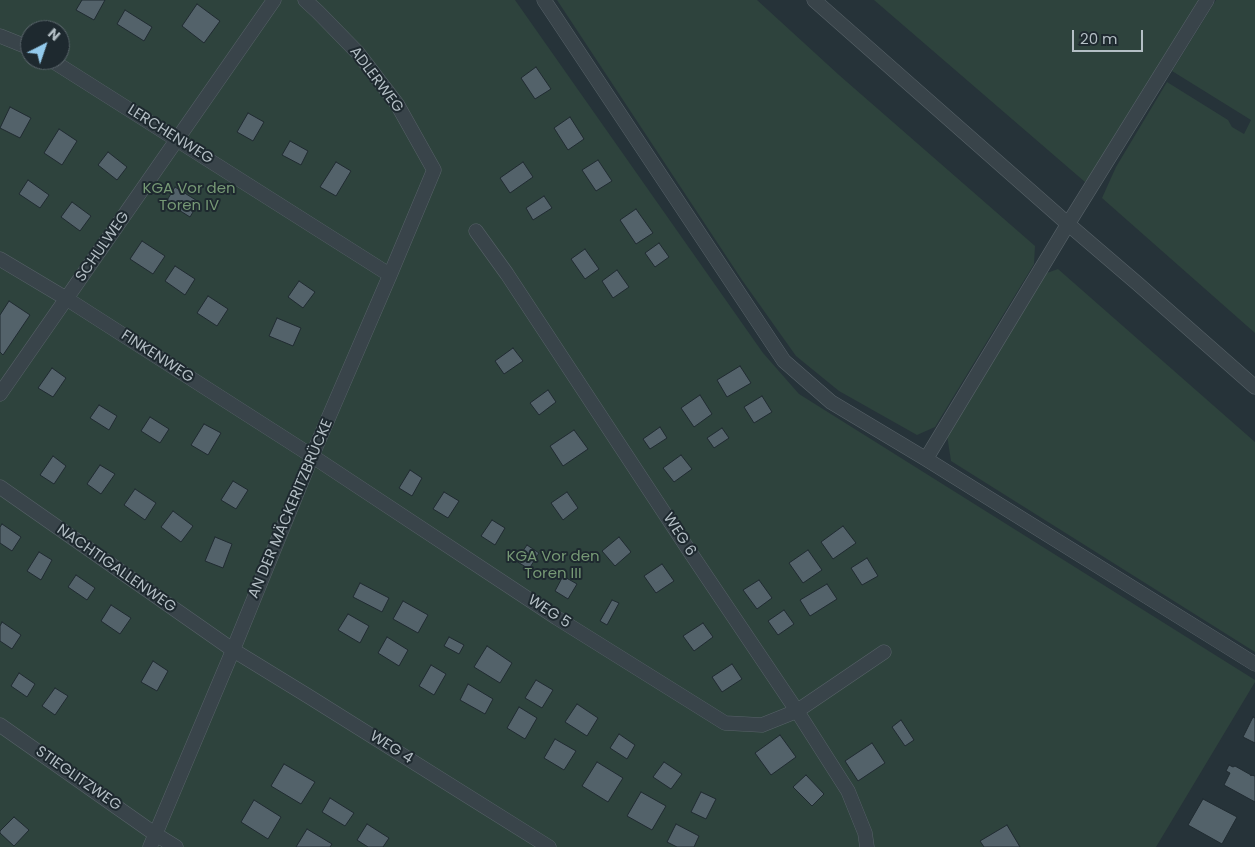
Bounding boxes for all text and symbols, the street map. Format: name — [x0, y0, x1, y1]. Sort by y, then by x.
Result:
north arrow — [20, 20, 70, 70]
scale bar — [1075, 20, 1146, 52]
text: N — [44, 23, 65, 45]
text: 20 m — [1080, 28, 1118, 49]
street label: ADLERWEG — [345, 43, 407, 117]
street label: LERCHENWEG — [124, 102, 216, 168]
park label: KGA Vor den Toren IV — [142, 180, 236, 215]
street label: SCHULWEG — [72, 209, 134, 285]
street label: FINKENWEG — [117, 327, 197, 387]
street label: AN DER MÄCKERITZBRÜCKE — [245, 417, 337, 601]
street label: WEG 6 — [659, 510, 699, 560]
street label: NACHTIGALLENWEG — [53, 521, 179, 617]
park label: KGA Vor den Toren III — [506, 548, 600, 583]
street label: WEG 5 — [524, 592, 574, 632]
street label: WEG 4 — [366, 728, 416, 768]
street label: STIEGLITZWEG — [32, 743, 124, 815]

